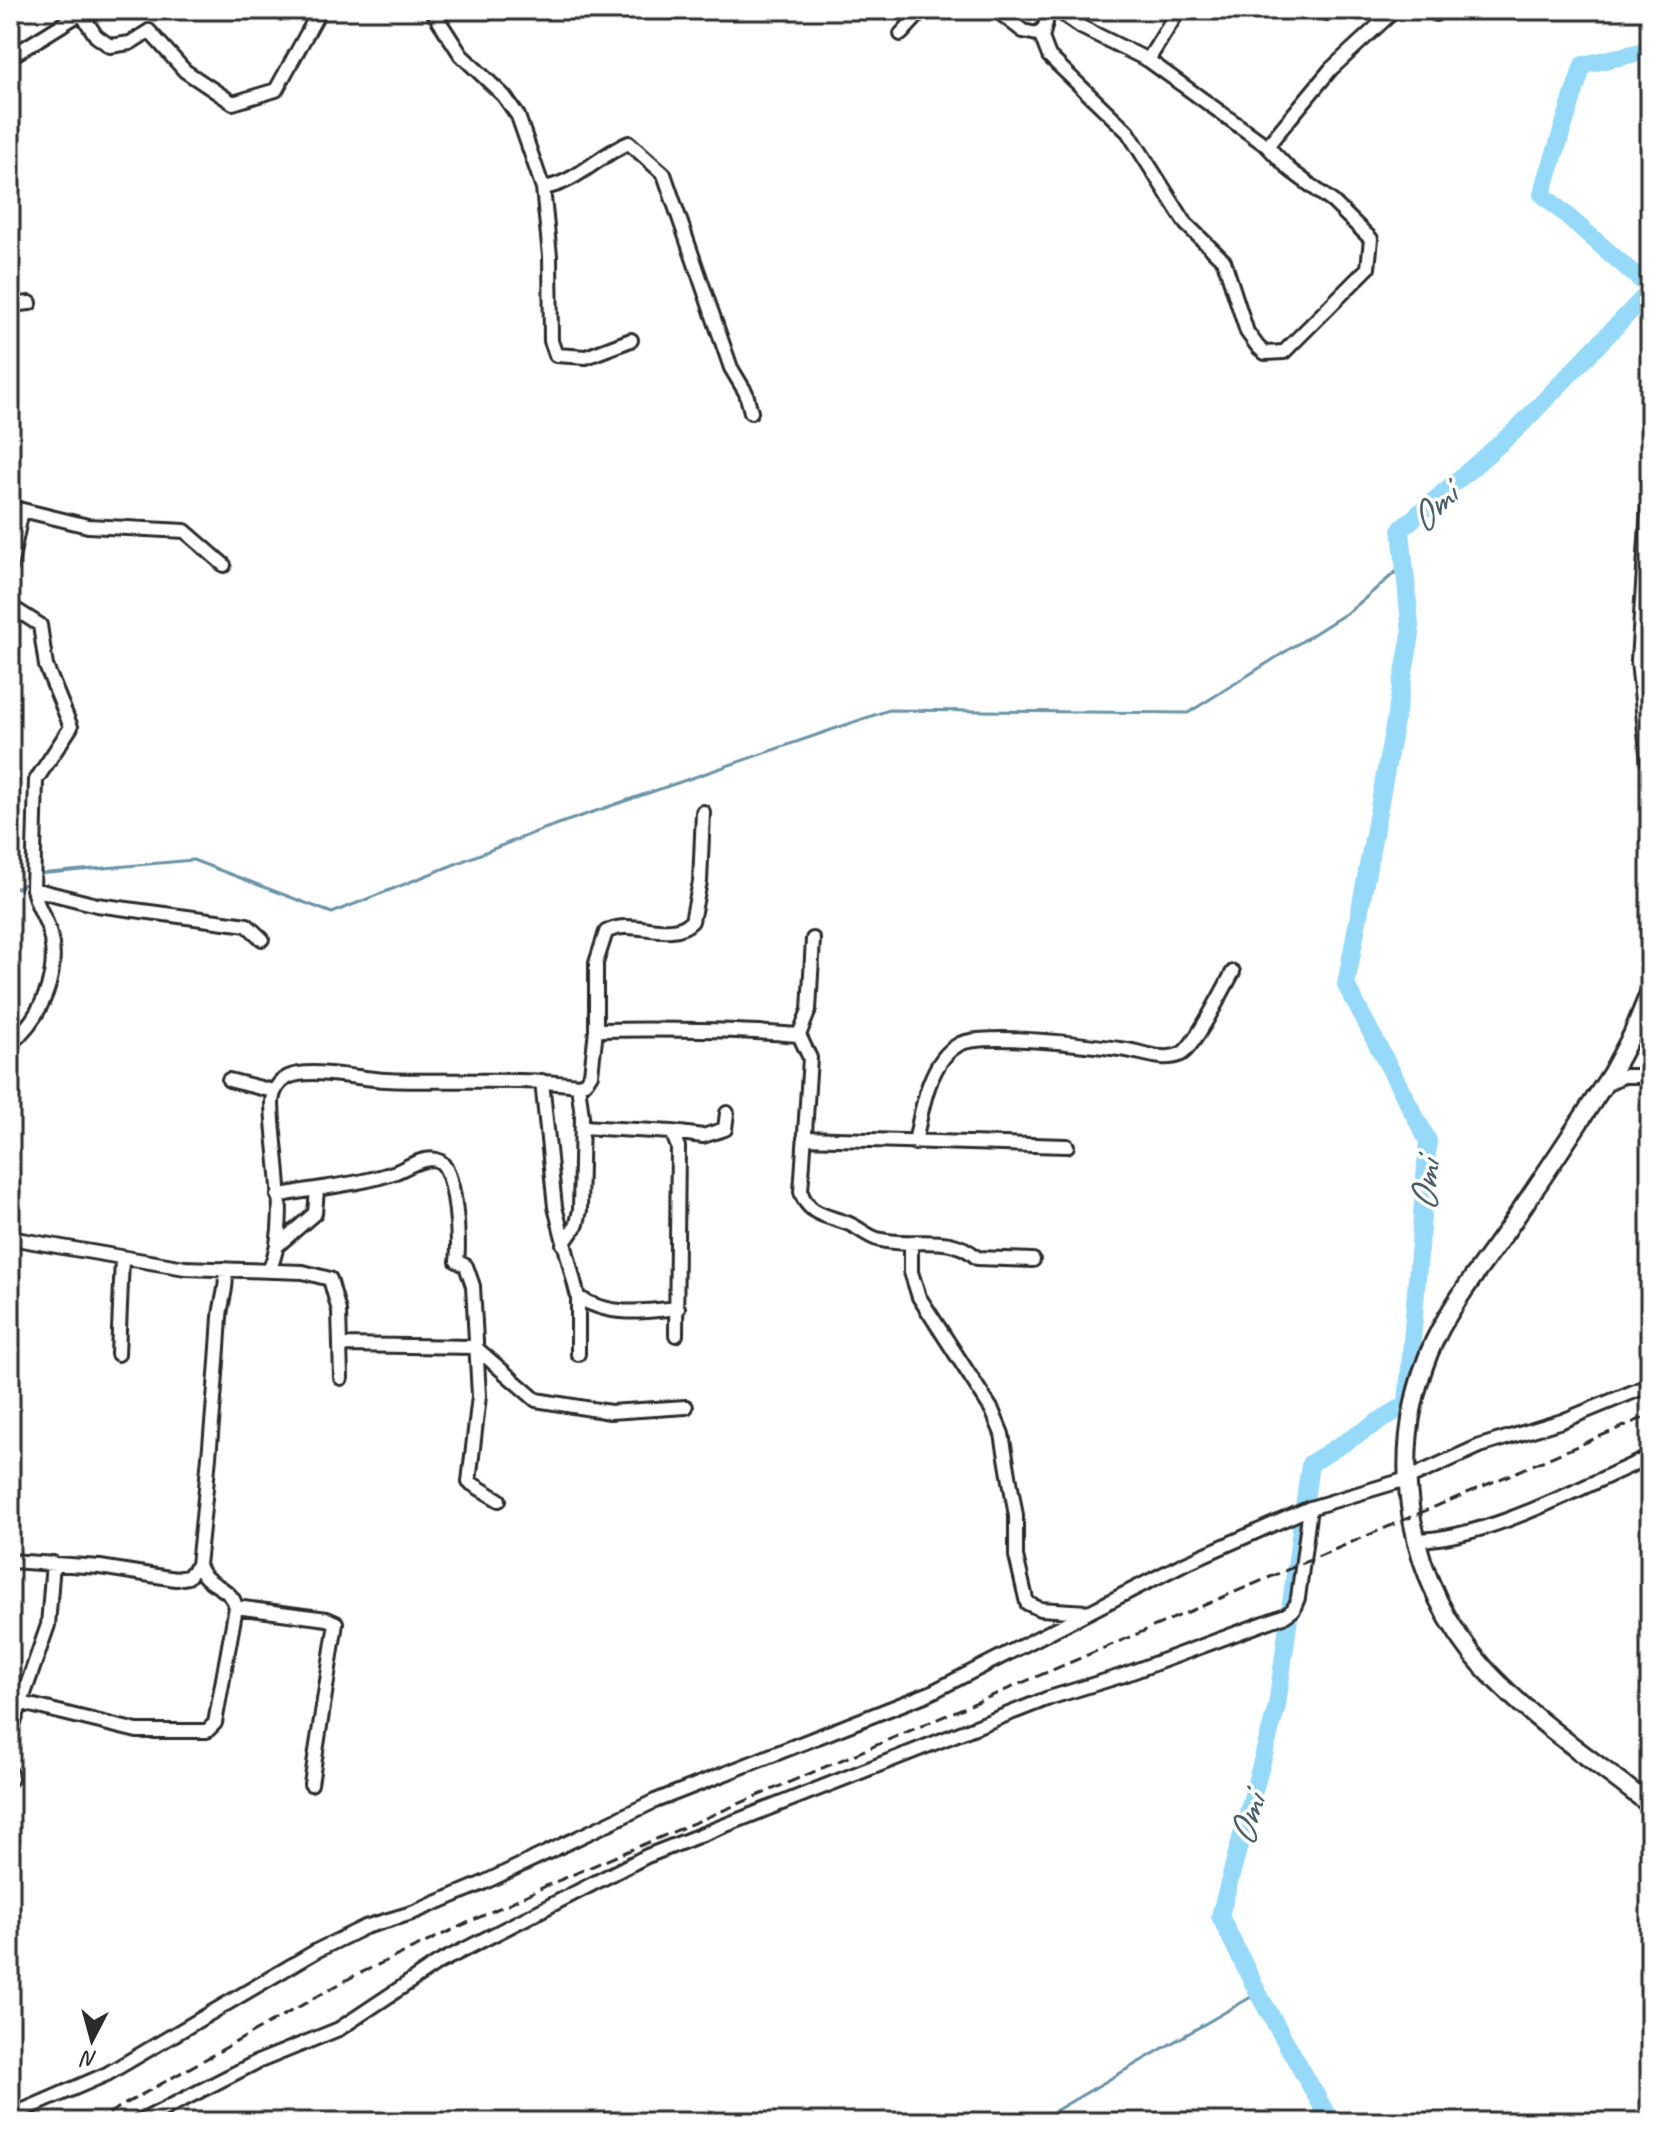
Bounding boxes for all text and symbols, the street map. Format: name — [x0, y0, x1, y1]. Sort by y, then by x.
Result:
water label: Omi — [1397, 465, 1475, 543]
water label: Omi — [1398, 1150, 1452, 1213]
water label: Omi — [1216, 1780, 1280, 1851]
north arrow — [52, 2000, 132, 2080]
text: N — [78, 2044, 98, 2074]

